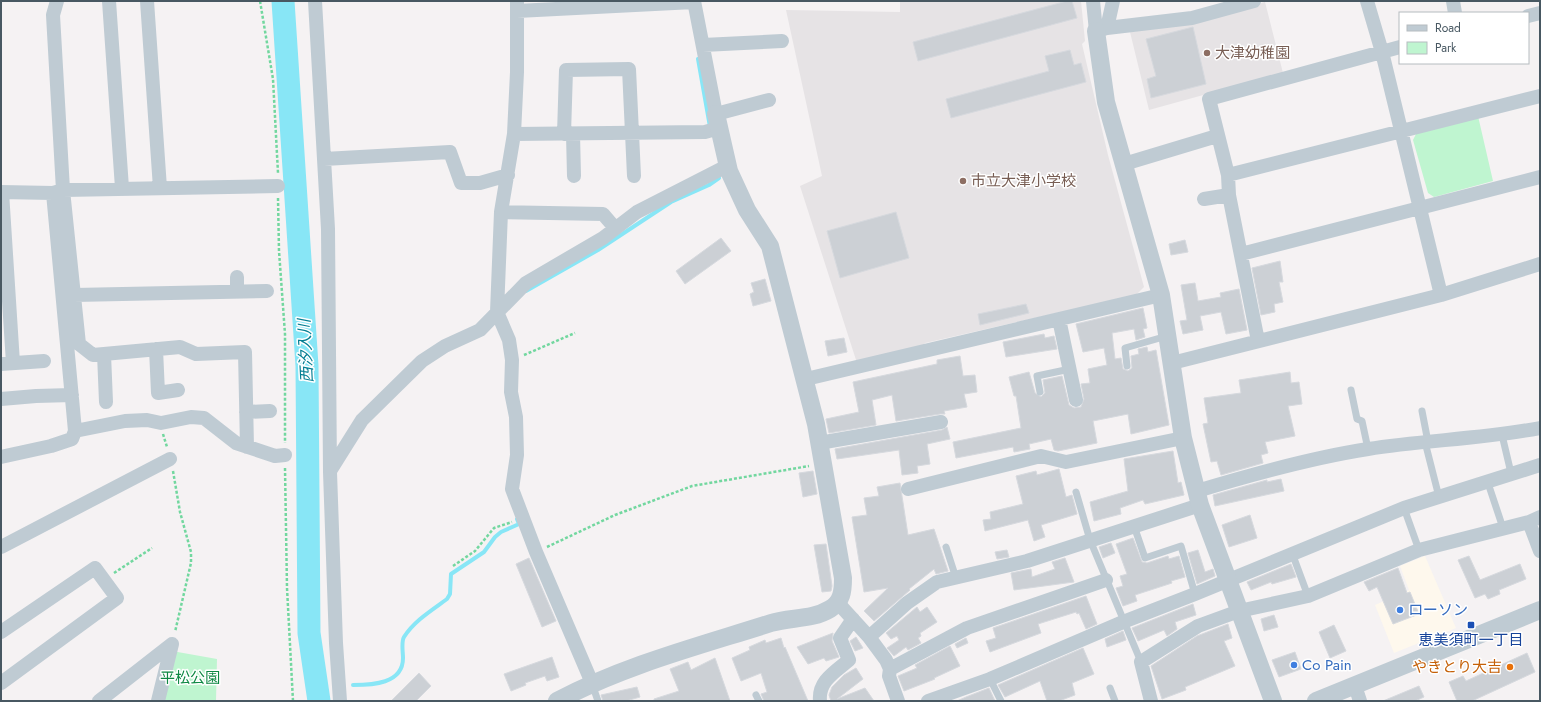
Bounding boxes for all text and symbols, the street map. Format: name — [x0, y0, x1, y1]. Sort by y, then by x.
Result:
legend — [1399, 12, 1529, 64]
text: Road — [1435, 19, 1461, 37]
text: Park — [1435, 39, 1457, 57]
place label: 大津幼稚園 — [1215, 42, 1290, 64]
marker: 大津幼稚園 — [1202, 48, 1212, 58]
place label: 市立大津小学校 — [971, 170, 1076, 192]
marker: 市立大津小学校 — [958, 176, 968, 186]
water label: 西汐入川 — [292, 316, 319, 384]
place label: ローソン — [1408, 599, 1468, 621]
marker: ローソン — [1395, 605, 1405, 615]
marker: 恵美須町一丁目 — [1466, 620, 1476, 630]
place label: 恵美須町一丁目 — [1418, 629, 1524, 651]
place label: Co Pain — [1302, 654, 1352, 676]
place label: やきとり大吉 — [1412, 656, 1502, 678]
marker: Co Pain — [1289, 660, 1299, 670]
marker: やきとり大吉 — [1505, 662, 1515, 672]
park label: 平松公園 — [160, 667, 220, 689]

